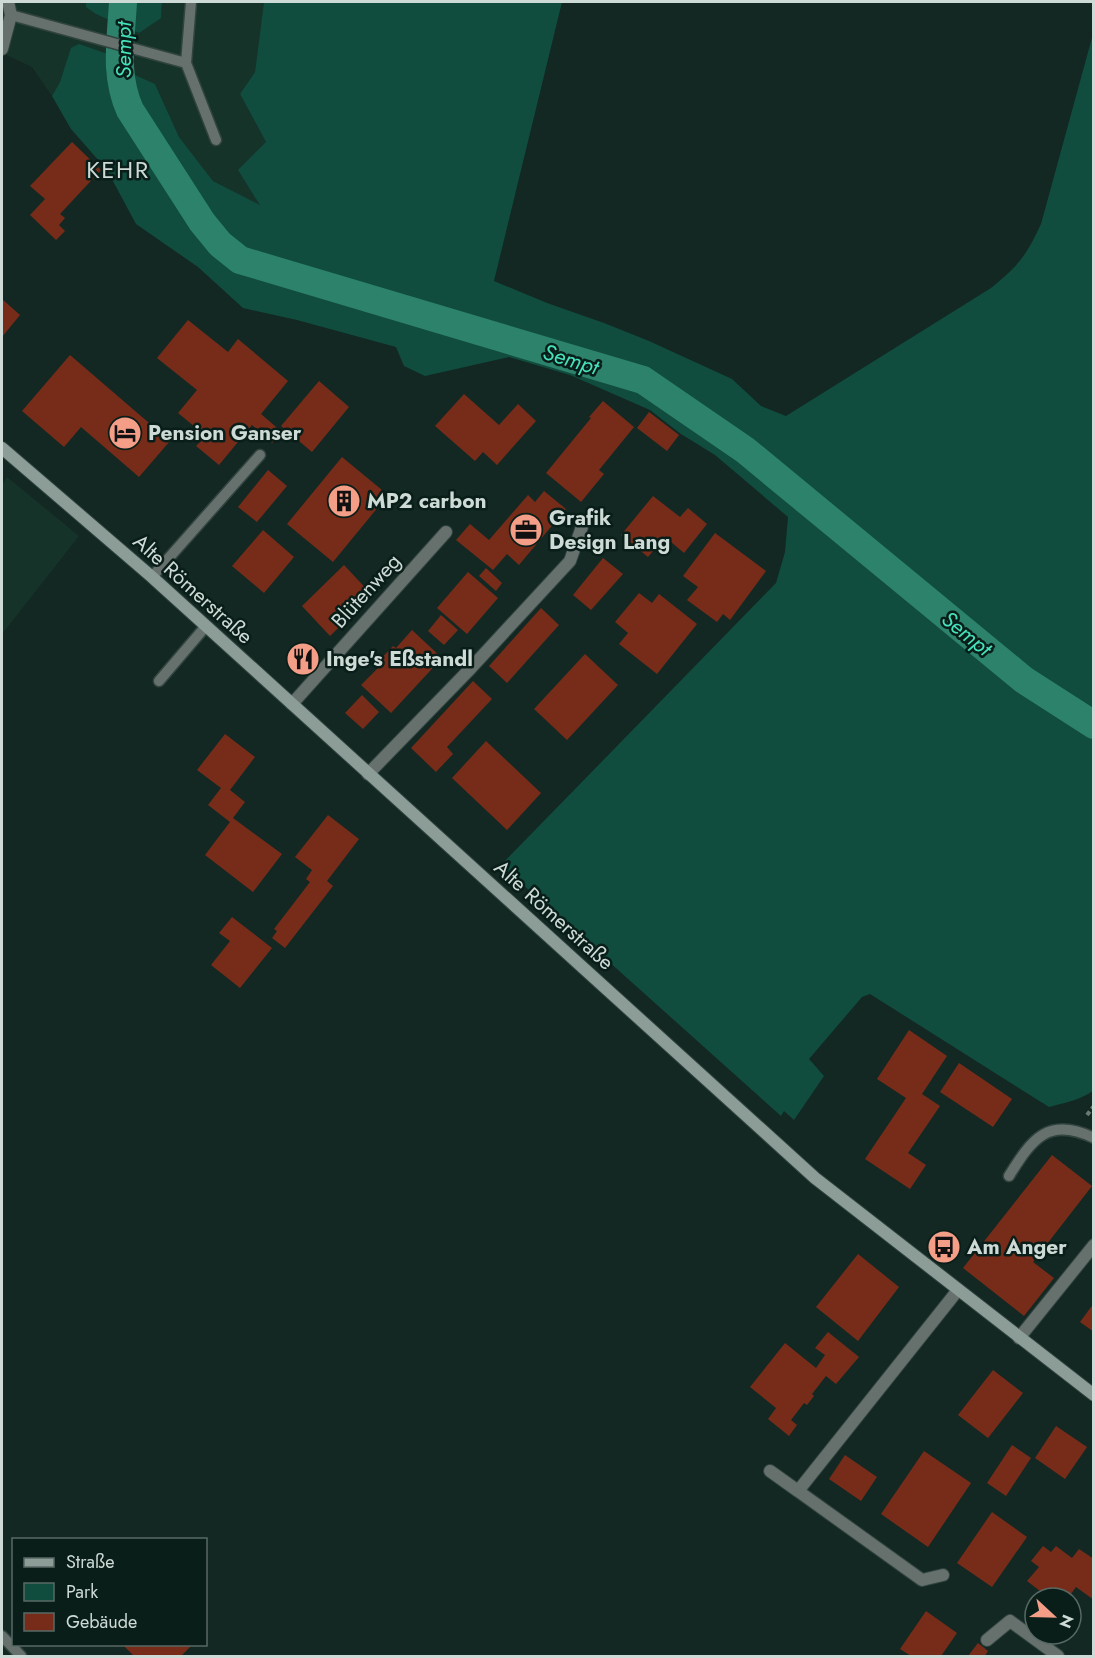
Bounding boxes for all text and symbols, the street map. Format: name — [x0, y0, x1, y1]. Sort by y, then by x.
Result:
water label: Sempt — [107, 20, 139, 78]
district label: KEHR — [86, 152, 150, 187]
water label: Sempt — [539, 335, 605, 383]
hotel icon: Pension Ganser — [107, 415, 143, 451]
place label: Pension Ganser — [148, 418, 302, 448]
building icon: MP2 carbon — [326, 483, 362, 519]
place label: MP2 carbon — [367, 486, 487, 516]
place label: Grafik Design Lang — [549, 503, 670, 557]
office icon: Grafik Design Lang — [508, 512, 544, 548]
street label: Alte Römerstraße — [126, 527, 260, 651]
street label: Blütenweg — [324, 547, 408, 635]
water label: Sempt — [935, 603, 1001, 664]
restaurant icon: Inge's Eßstandl — [285, 641, 321, 677]
place label: Inge's Eßstandl — [326, 644, 473, 674]
street label: Alte Römerstraße — [487, 853, 621, 977]
bus stop icon: Am Anger — [926, 1229, 962, 1265]
place label: Am Anger — [966, 1232, 1067, 1262]
legend — [12, 1538, 207, 1646]
text: Straße — [66, 1549, 114, 1575]
text: Park — [66, 1579, 98, 1605]
north arrow — [1023, 1586, 1083, 1646]
text: Gebäude — [66, 1609, 137, 1635]
text: N — [1053, 1611, 1079, 1632]

